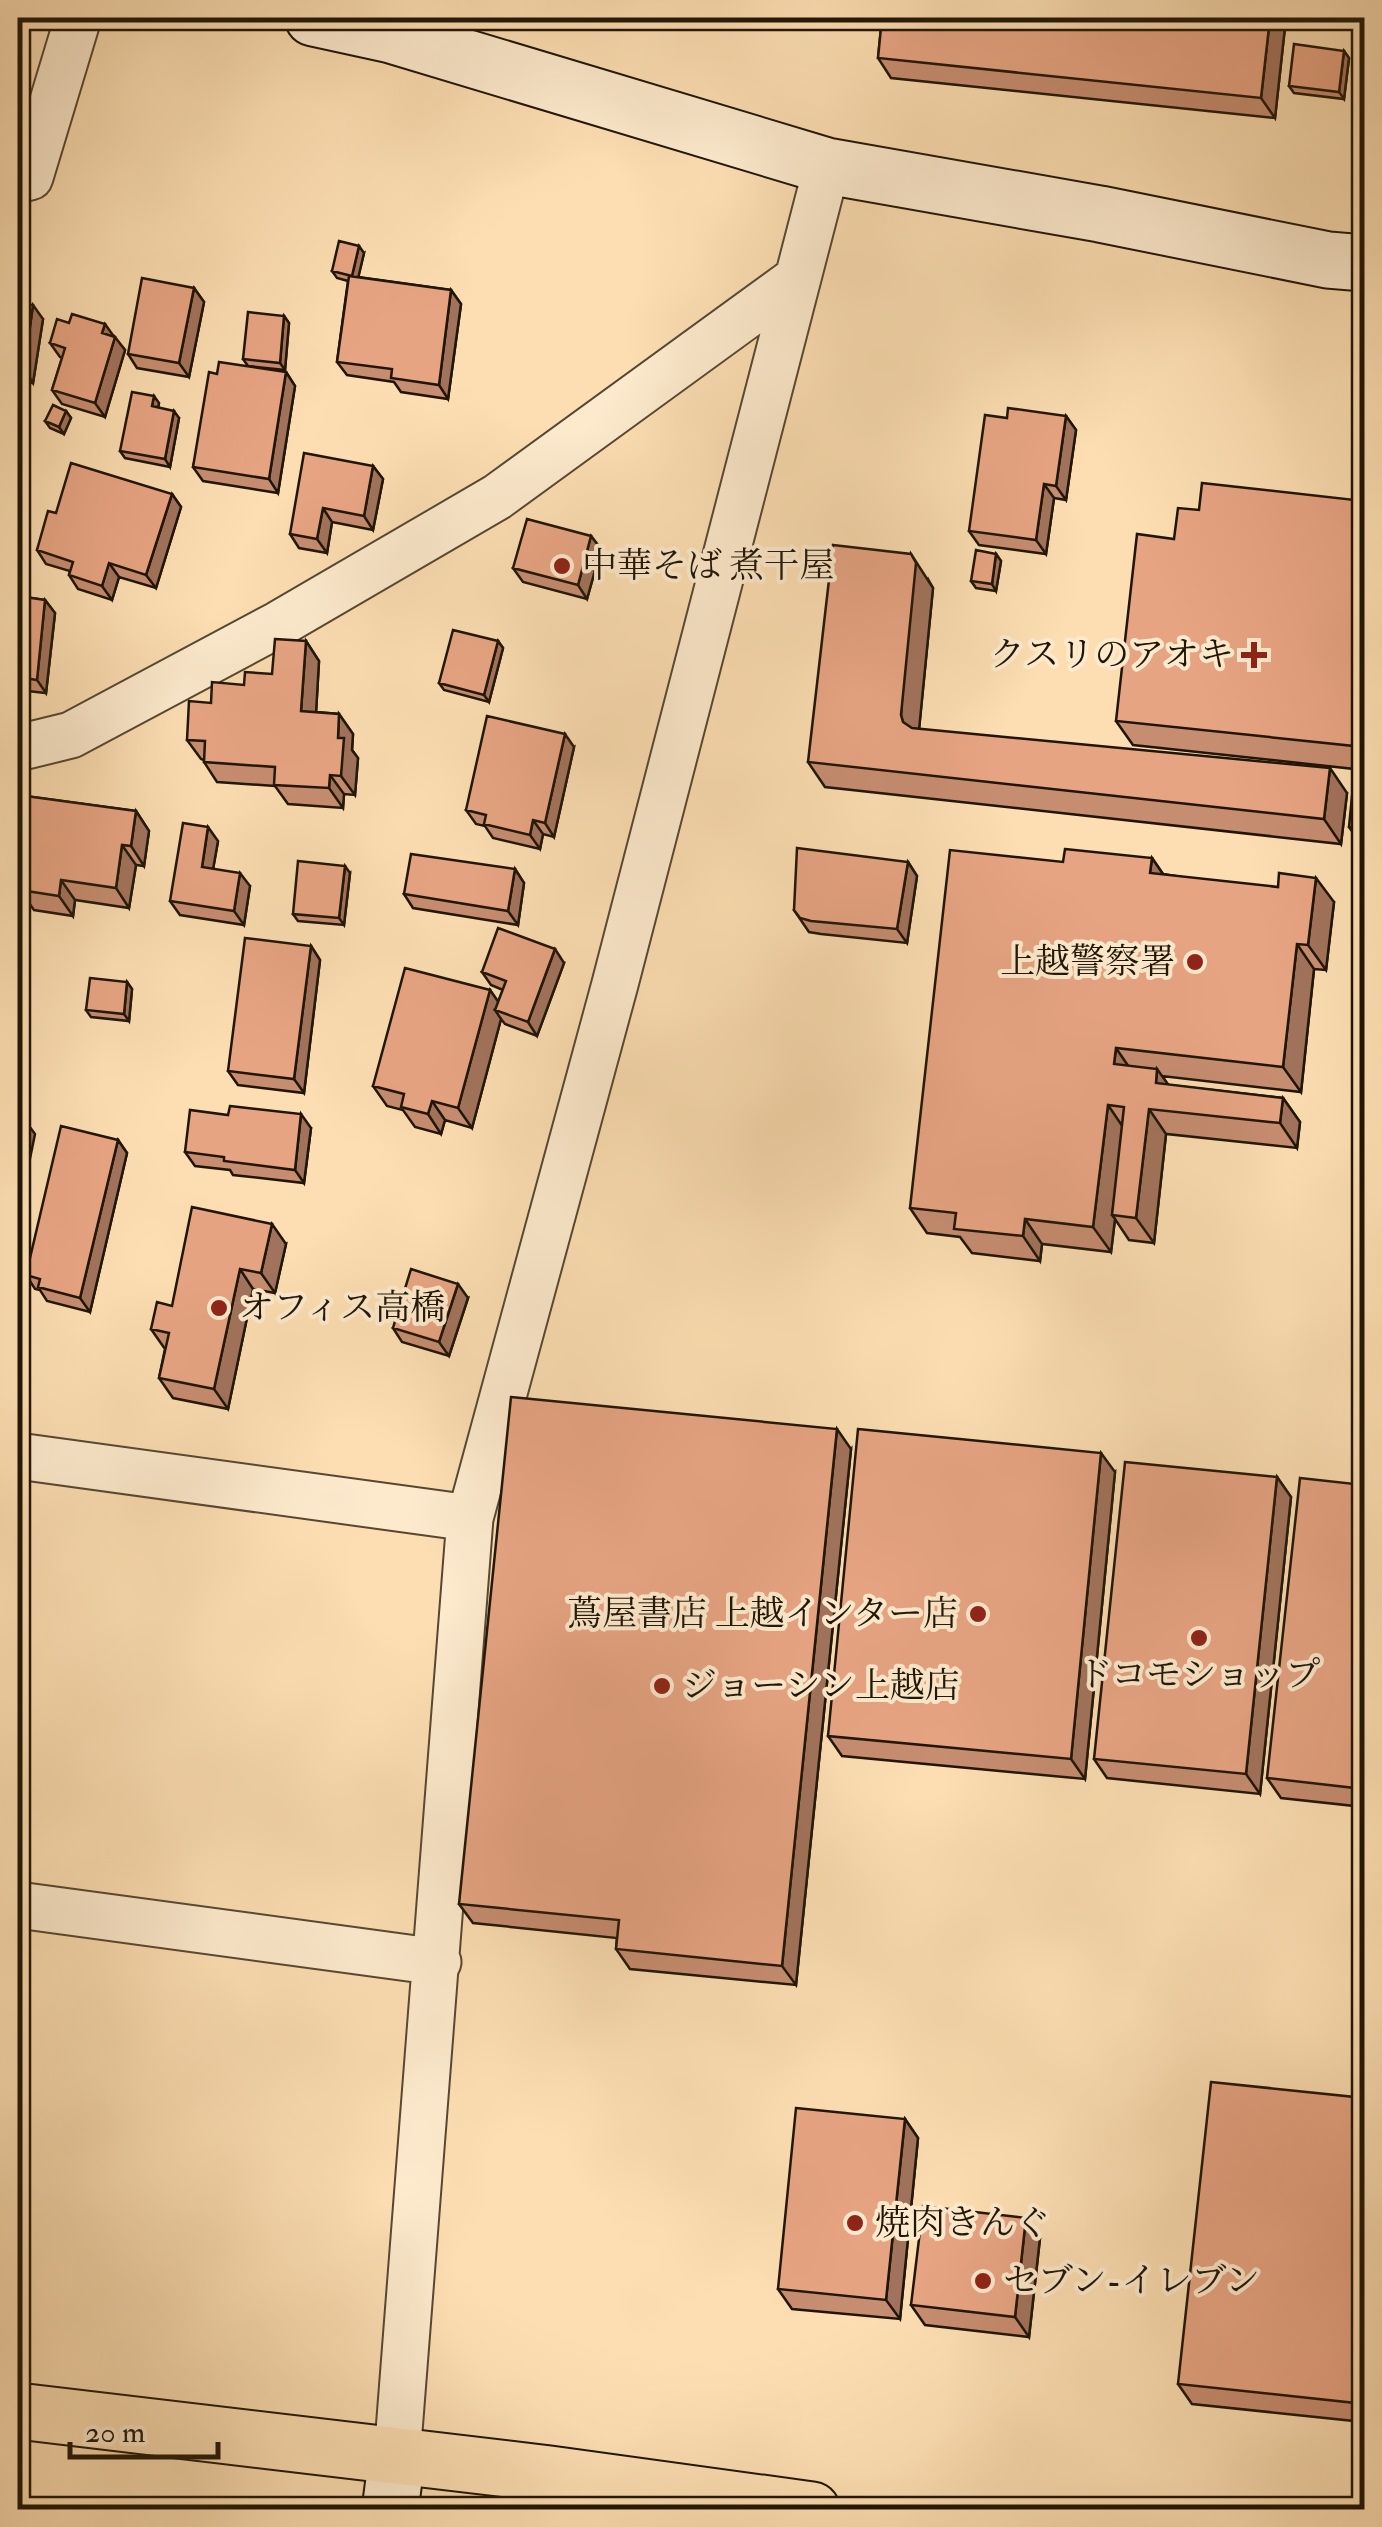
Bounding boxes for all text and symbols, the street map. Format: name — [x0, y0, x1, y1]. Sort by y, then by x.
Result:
place label: 中華そば 煮干屋 — [582, 544, 834, 588]
marker: 中華そば 煮干屋 — [551, 555, 573, 577]
place label: クスリのアオキ — [990, 633, 1234, 677]
marker: クスリのアオキ — [1243, 644, 1265, 666]
place label: 上越警察署 — [1000, 940, 1175, 984]
marker: 上越警察署 — [1184, 951, 1206, 973]
place label: オフィス高橋 — [239, 1286, 445, 1330]
marker: オフィス高橋 — [208, 1297, 230, 1319]
place label: 蔦屋書店 上越インター店 — [567, 1592, 958, 1636]
marker: 蔦屋書店 上越インター店 — [967, 1603, 989, 1625]
marker: ドコモショップ — [1188, 1627, 1210, 1649]
place label: ドコモショップ — [1078, 1653, 1320, 1697]
place label: ジョーシン上越店 — [682, 1664, 960, 1708]
marker: ジョーシン上越店 — [651, 1675, 673, 1697]
place label: 焼肉きんぐ — [875, 2201, 1050, 2245]
marker: 焼肉きんぐ — [844, 2212, 866, 2234]
place label: セブン-イレブン — [1003, 2259, 1260, 2303]
marker: セブン-イレブン — [972, 2270, 994, 2292]
scale bar — [70, 2397, 218, 2459]
text: 20 m — [85, 2414, 145, 2451]

